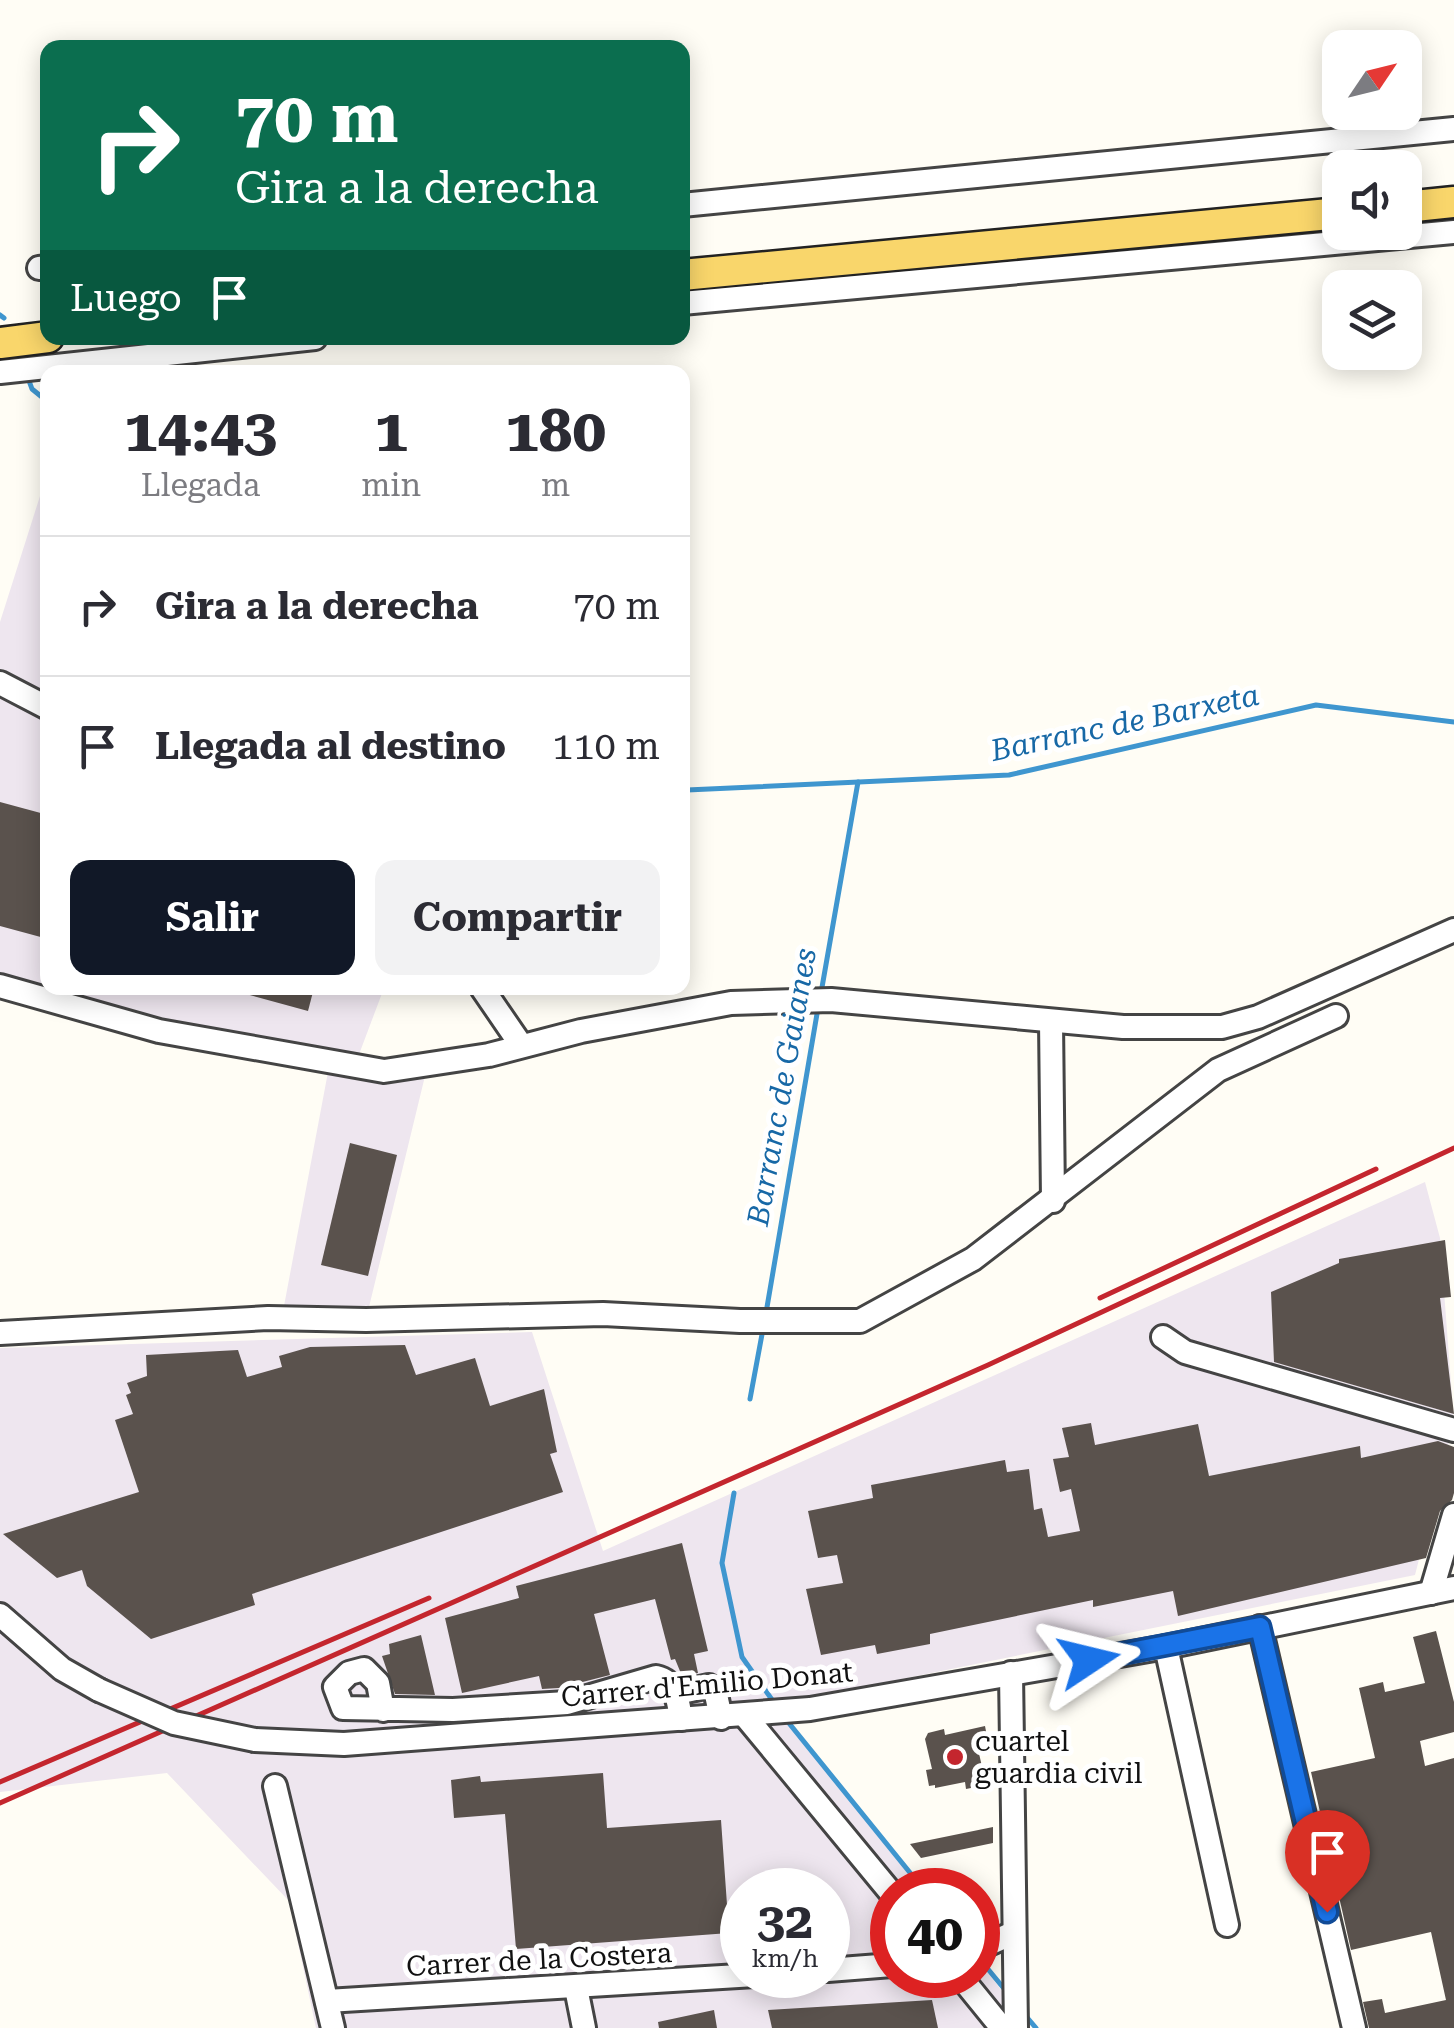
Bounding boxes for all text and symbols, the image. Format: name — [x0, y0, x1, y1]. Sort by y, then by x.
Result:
north arrow — [1322, 30, 1422, 130]
map controls — [1322, 30, 1422, 370]
text: 70 m — [235, 77, 399, 159]
icon: right — [70, 80, 200, 210]
button: sound — [1322, 150, 1422, 250]
text: Gira a la derecha — [235, 161, 599, 214]
icon: arrive — [202, 270, 257, 325]
button: layers — [1322, 270, 1422, 370]
text: Luego — [70, 276, 182, 320]
text: 14:43 — [124, 395, 277, 466]
text: 1 — [374, 395, 408, 466]
text: 180 — [505, 395, 606, 466]
text: Llegada — [141, 466, 260, 504]
text: min — [361, 466, 421, 504]
text: m — [541, 466, 570, 504]
icon: right — [70, 579, 125, 634]
text: Gira a la derecha — [155, 584, 479, 628]
text: 70 m — [573, 584, 660, 628]
water label: Barranc de Barxeta — [987, 677, 1262, 768]
icon: arrive — [70, 719, 125, 774]
text: Llegada al destino — [155, 724, 506, 768]
text: 110 m — [552, 724, 660, 768]
button: Salir — [70, 860, 355, 975]
button: Compartir — [375, 860, 660, 975]
water label: Barranc de Gaianes — [740, 945, 823, 1229]
position arrow — [1037, 1608, 1141, 1712]
street label: Carrer d'Emilio Donat — [560, 1655, 854, 1714]
place label: cuartel guardia civil — [975, 1725, 1143, 1790]
marker: cuartel guardia civil — [944, 1746, 966, 1768]
pin — [1285, 1810, 1370, 1913]
icon: arrive — [1300, 1825, 1355, 1880]
speed limit sign: 40 — [870, 1868, 1000, 1998]
text: 32 — [757, 1892, 813, 1950]
street label: Carrer de la Costera — [405, 1936, 673, 1983]
text: km/h — [752, 1944, 818, 1973]

